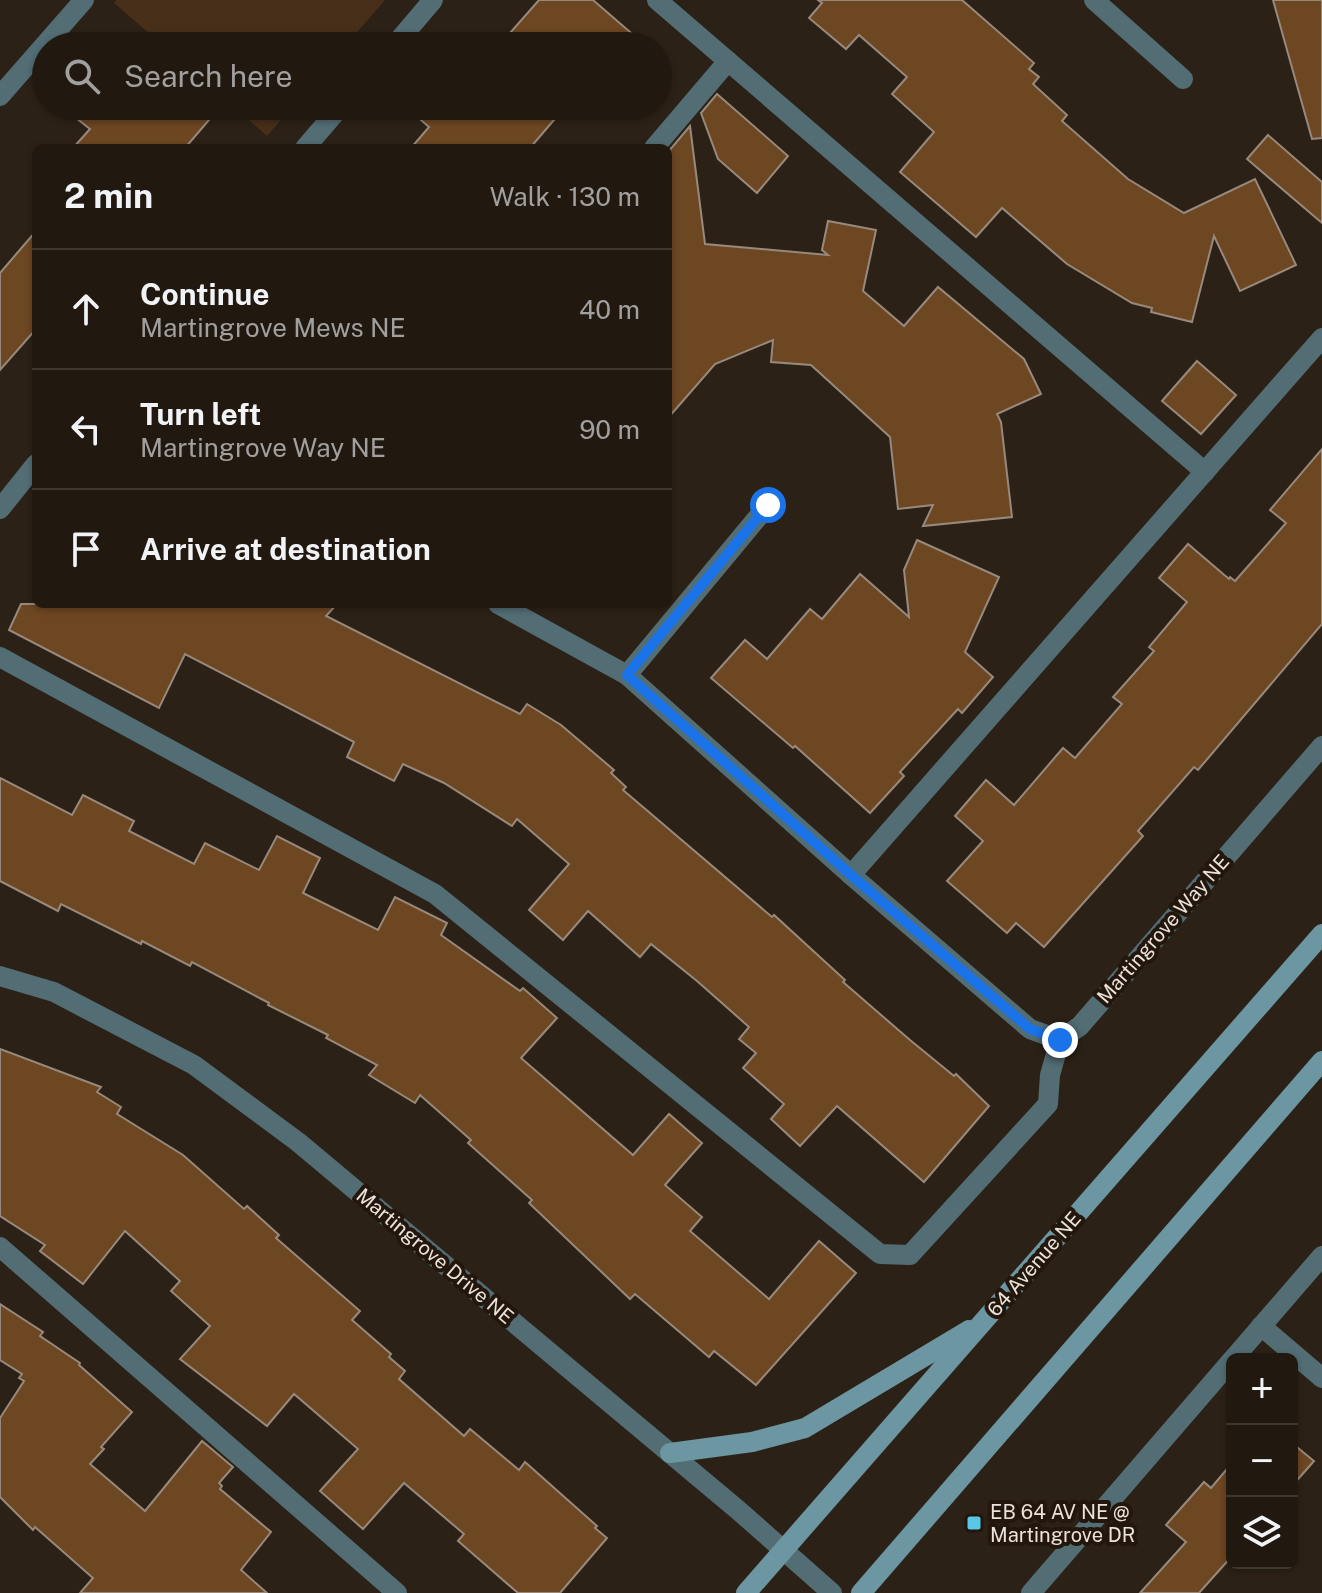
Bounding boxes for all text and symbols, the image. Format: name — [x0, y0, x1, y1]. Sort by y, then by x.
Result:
search box — [32, 32, 672, 120]
icon: search — [60, 54, 104, 98]
text: Search here — [124, 58, 292, 94]
text: 2 min — [64, 176, 153, 216]
text: Walk · 130 m — [490, 181, 640, 212]
text: Continue — [140, 276, 270, 312]
icon: ahead — [64, 287, 108, 331]
text: 40 m — [579, 294, 640, 325]
text: Martingrove Mews NE — [140, 312, 406, 343]
text: Turn left — [140, 396, 261, 432]
icon: left — [64, 407, 108, 451]
text: 90 m — [579, 414, 640, 445]
text: Martingrove Way NE — [140, 432, 386, 463]
route start — [750, 487, 786, 523]
icon: arrive — [64, 527, 108, 571]
text: Arrive at destination — [140, 531, 431, 567]
street label: Martingrove Way NE — [1092, 850, 1234, 1008]
route end — [1042, 1022, 1078, 1058]
street label: Martingrove Drive NE — [351, 1183, 519, 1329]
street label: 64 Avenue NE — [982, 1207, 1086, 1321]
map controls — [1226, 1353, 1298, 1569]
button: + — [1226, 1353, 1298, 1425]
button: − — [1226, 1425, 1298, 1497]
button: layers — [1226, 1497, 1298, 1569]
place label: EB 64 AV NE @ Martingrove DR — [990, 1500, 1135, 1547]
marker: EB 64 AV NE @ Martingrove DR — [965, 1514, 983, 1532]

